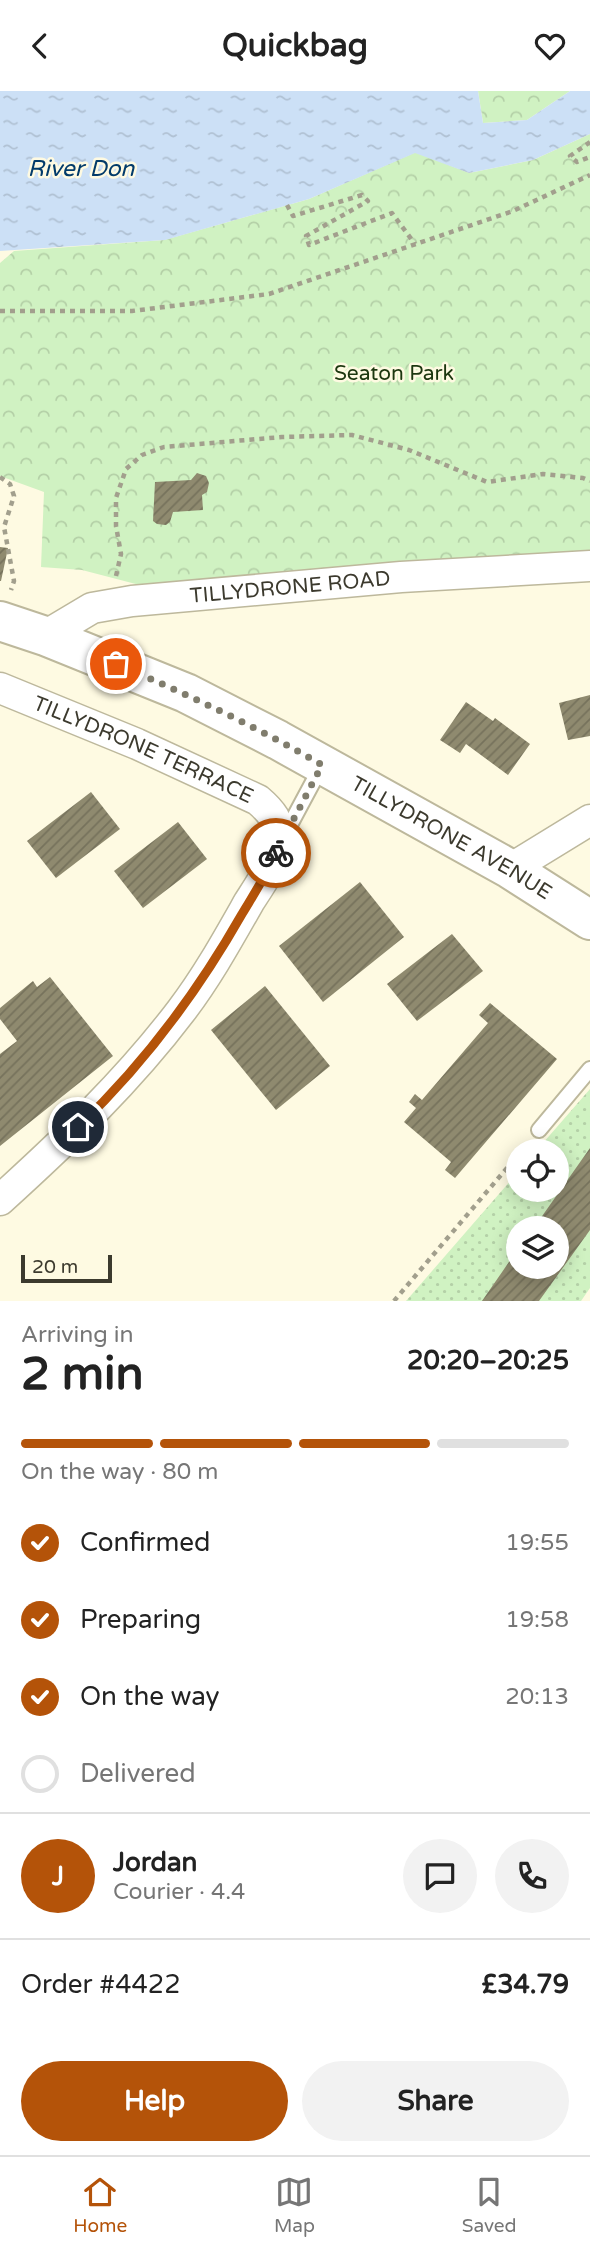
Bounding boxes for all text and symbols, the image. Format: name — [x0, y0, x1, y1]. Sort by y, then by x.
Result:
icon: back — [21, 27, 59, 65]
text: Quickbag — [222, 27, 368, 65]
icon: heart — [531, 27, 569, 65]
water label: River Don — [28, 155, 135, 183]
park label: Seaton Park — [334, 361, 454, 386]
street label: TILLYDRONE ROAD — [189, 566, 391, 608]
pin — [86, 634, 146, 694]
icon: bag — [97, 645, 135, 683]
street label: TILLYDRONE TERRACE — [30, 691, 257, 809]
street label: TILLYDRONE AVENUE — [347, 771, 557, 905]
courier — [241, 818, 311, 888]
icon: bike — [257, 834, 295, 872]
pin — [48, 1097, 108, 1157]
icon: home — [59, 1108, 97, 1146]
map controls — [506, 1139, 569, 1279]
button: locate — [506, 1139, 569, 1202]
button: layers — [506, 1216, 569, 1279]
scale bar — [21, 1252, 112, 1284]
text: 20 m — [32, 1256, 78, 1278]
text: Arriving in — [21, 1321, 134, 1349]
text: 20:20–20:25 — [407, 1345, 569, 1376]
text: 2 min — [21, 1347, 144, 1402]
text: On the way · 80 m — [21, 1458, 218, 1486]
icon: check — [21, 1524, 59, 1562]
text: Confirmed — [80, 1527, 210, 1558]
text: 19:55 — [505, 1529, 569, 1557]
icon: check — [21, 1601, 59, 1639]
text: Preparing — [80, 1604, 201, 1635]
text: 19:58 — [505, 1606, 569, 1634]
icon: check — [21, 1678, 59, 1716]
text: On the way — [80, 1681, 220, 1712]
text: 20:13 — [505, 1683, 569, 1711]
text: Delivered — [80, 1758, 196, 1789]
button: chat — [403, 1839, 477, 1913]
button: phone — [495, 1839, 569, 1913]
text: Jordan — [113, 1847, 197, 1878]
text: J — [52, 1861, 64, 1892]
text: Courier · 4.4 — [113, 1878, 245, 1906]
text: Order #4422 — [21, 1969, 181, 2000]
text: £34.79 — [481, 1969, 569, 2000]
button: Help — [21, 2061, 288, 2141]
button: Share — [302, 2061, 569, 2141]
tab: Home — [73, 2173, 127, 2237]
tab: Map — [274, 2173, 315, 2237]
tab: Saved — [462, 2173, 517, 2237]

